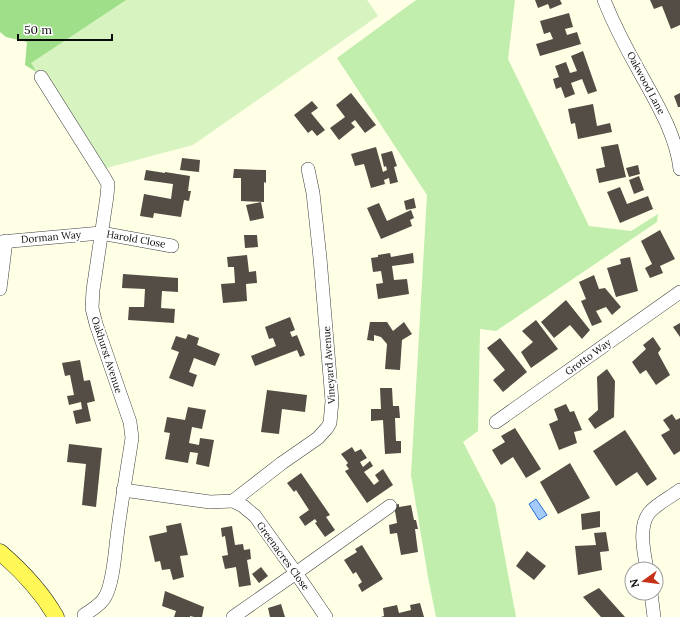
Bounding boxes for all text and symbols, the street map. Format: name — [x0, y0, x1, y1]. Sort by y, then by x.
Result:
scale bar — [18, 16, 112, 42]
text: 50 m — [24, 22, 52, 37]
street label: Oakwood Lane — [624, 49, 668, 117]
street label: Harold Close — [105, 227, 167, 251]
street label: Dorman Way — [20, 228, 82, 246]
street label: Oakhurst Avenue — [88, 315, 126, 396]
street label: Vineyard Avenue — [320, 325, 338, 405]
street label: Grotto Way — [562, 335, 614, 378]
street label: Greenacres Close — [254, 519, 313, 593]
north arrow — [624, 561, 664, 601]
text: N — [626, 577, 642, 589]

